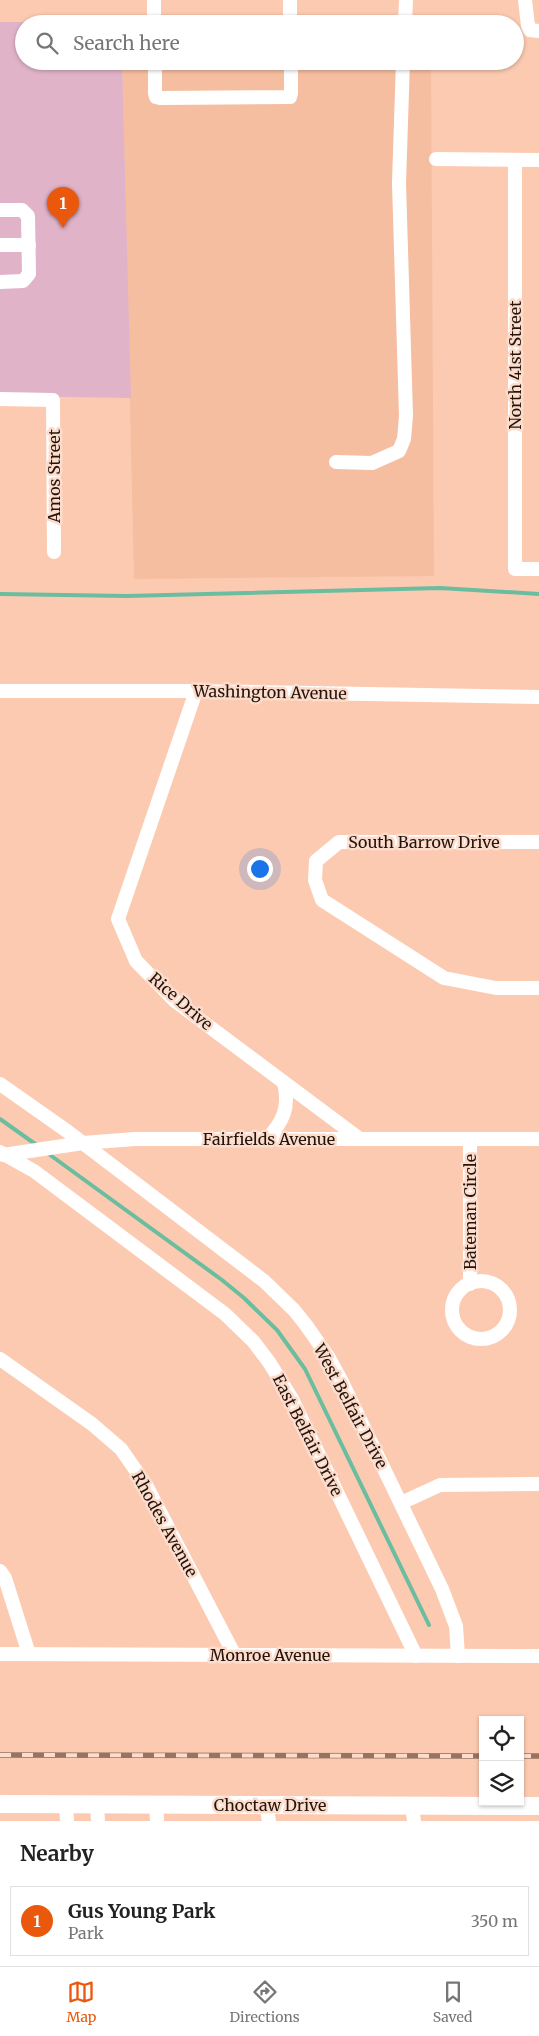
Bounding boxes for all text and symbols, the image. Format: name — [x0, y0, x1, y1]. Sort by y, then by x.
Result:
search box — [15, 15, 524, 70]
icon: search — [33, 29, 61, 57]
text: Search here — [73, 31, 180, 55]
pin: 1 — [47, 187, 79, 228]
street label: North 41st Street — [505, 300, 525, 429]
street label: Amos Street — [44, 428, 64, 524]
street label: Washington Avenue — [192, 681, 347, 703]
street label: South Barrow Drive — [348, 832, 500, 852]
your location — [247, 856, 273, 882]
street label: Rice Drive — [145, 968, 217, 1034]
street label: Fairfields Avenue — [203, 1129, 335, 1149]
street label: Bateman Circle — [460, 1154, 480, 1270]
street label: West Belfair Drive — [309, 1339, 392, 1472]
street label: East Belfair Drive — [269, 1371, 347, 1499]
street label: Rhodes Avenue — [128, 1468, 202, 1580]
street label: Monroe Avenue — [210, 1645, 330, 1665]
map controls — [479, 1716, 524, 1806]
button: locate — [479, 1716, 524, 1761]
button: layers — [479, 1761, 524, 1806]
street label: Choctaw Drive — [214, 1795, 326, 1815]
text: Nearby — [20, 1840, 94, 1867]
text: Gus Young Park — [68, 1899, 215, 1923]
text: 1 — [33, 1911, 41, 1931]
text: 350 m — [471, 1911, 518, 1931]
text: Park — [68, 1923, 104, 1943]
tab: Map — [67, 1978, 96, 2026]
tab: Directions — [230, 1978, 300, 2026]
tab: Saved — [433, 1978, 472, 2026]

